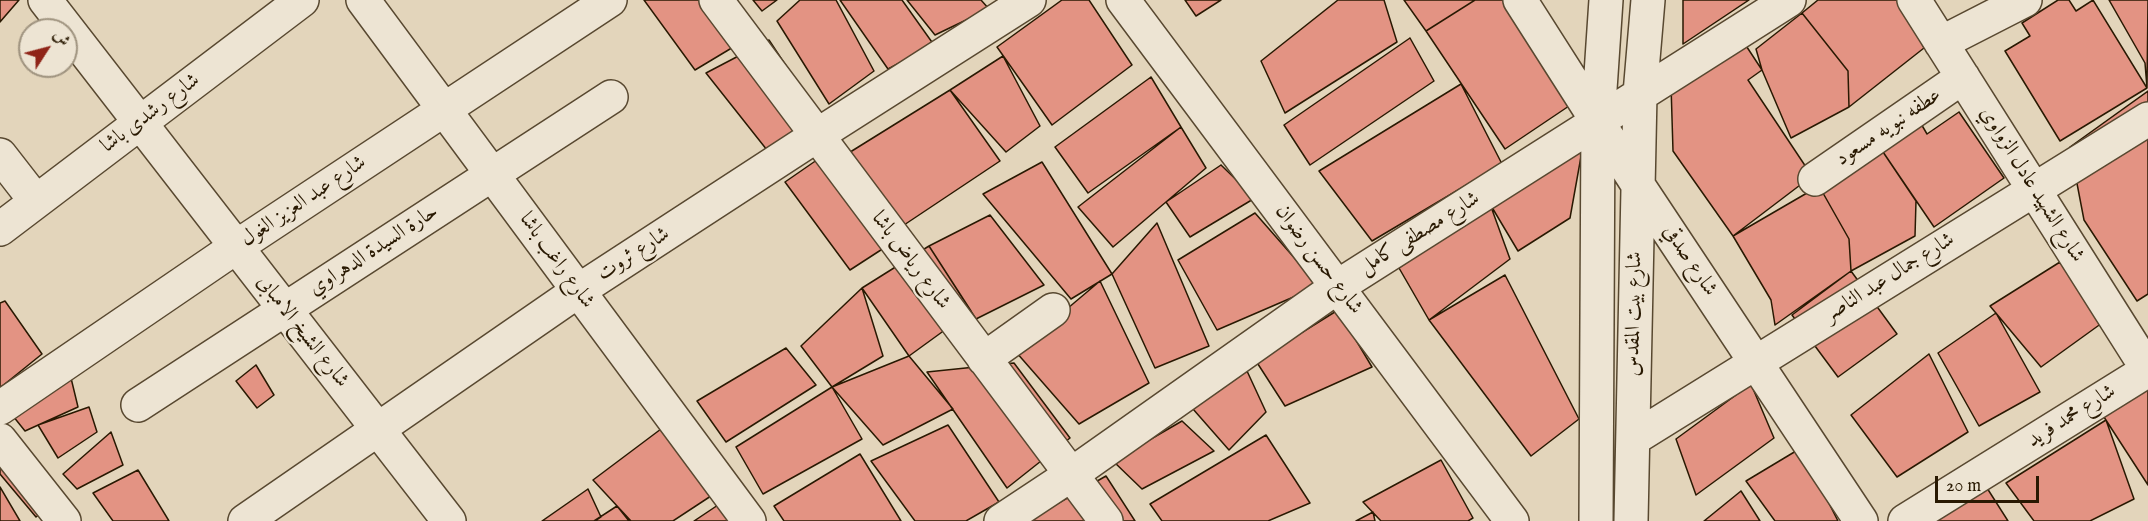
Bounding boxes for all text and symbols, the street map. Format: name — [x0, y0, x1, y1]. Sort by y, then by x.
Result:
north arrow — [18, 18, 78, 78]
text: ش — [48, 26, 74, 51]
street label: شارع رشدى باشا — [97, 69, 205, 159]
street label: عطفه نبويه مسعود — [1831, 83, 1947, 173]
street label: شارع الشهيد عادل الزواوي — [1973, 102, 2089, 268]
street label: شارع عبد العزيز الغول — [236, 151, 372, 253]
street label: شارع مصطفى كامل — [1355, 187, 1485, 281]
street label: حارة السيدة الدهراوي — [305, 200, 443, 302]
street label: شارع حسن رضوان — [1268, 200, 1368, 320]
street label: شارع رياض باشا — [865, 207, 955, 315]
street label: شارع راغب باشا — [513, 208, 599, 314]
street label: شارع صدقي — [1656, 221, 1722, 301]
street label: شارع ثروت — [593, 222, 675, 288]
street label: شارع جمال عبد الناصر — [1820, 228, 1960, 328]
street label: شارع بيت المقدس — [1621, 251, 1649, 377]
street label: شارع الشيخ الامبابى — [250, 271, 354, 393]
street label: شارع محمد فريد — [2023, 380, 2121, 454]
scale bar — [1938, 464, 2042, 502]
text: 20 m — [1946, 475, 1981, 498]

